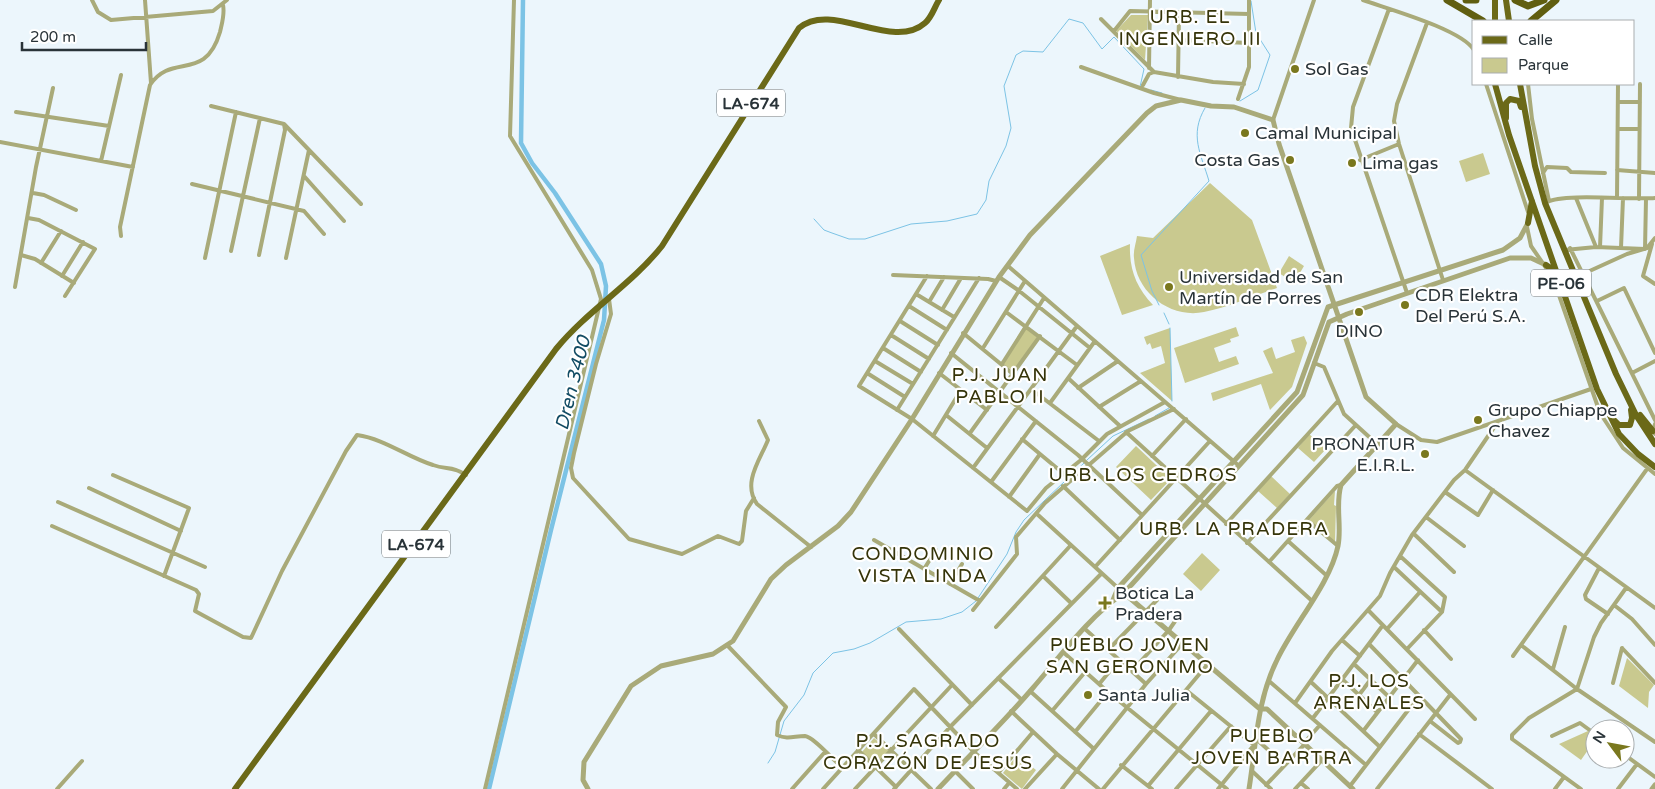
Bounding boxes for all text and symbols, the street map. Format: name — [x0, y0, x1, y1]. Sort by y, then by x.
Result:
district label: URB. EL INGENIERO III — [1118, 6, 1262, 50]
scale bar — [22, 20, 146, 52]
legend — [1472, 20, 1635, 85]
text: 200 m — [30, 28, 76, 46]
text: Calle — [1518, 31, 1553, 49]
text: Parque — [1518, 56, 1569, 74]
place label: Sol Gas — [1305, 58, 1369, 80]
marker: Sol Gas — [1289, 63, 1301, 75]
road number: LA-674 — [717, 90, 785, 116]
place label: Camal Municipal — [1255, 122, 1397, 144]
marker: Camal Municipal — [1239, 127, 1251, 139]
place label: Costa Gas — [1194, 149, 1280, 171]
place label: Lima gas — [1362, 152, 1438, 174]
marker: Costa Gas — [1284, 154, 1296, 166]
marker: Lima gas — [1346, 157, 1358, 169]
place label: Universidad de San Martín de Porres — [1179, 266, 1343, 309]
road number: PE-06 — [1531, 270, 1591, 296]
marker: Universidad de San Martín de Porres — [1163, 281, 1175, 293]
place label: CDR Elektra Del Perú S.A. — [1415, 284, 1526, 327]
marker: CDR Elektra Del Perú S.A. — [1399, 299, 1411, 311]
marker: DINO — [1353, 306, 1365, 318]
place label: DINO — [1335, 320, 1383, 342]
water label: Dren 3400 — [551, 332, 596, 433]
district label: P.J. JUAN PABLO II — [952, 364, 1048, 408]
place label: Grupo Chiappe Chavez — [1488, 399, 1617, 442]
marker: Grupo Chiappe Chavez — [1472, 414, 1484, 426]
place label: PRONATUR E.I.R.L. — [1311, 433, 1415, 476]
marker: PRONATUR E.I.R.L. — [1419, 448, 1431, 460]
district label: URB. LOS CEDROS — [1048, 464, 1238, 486]
district label: URB. LA PRADERA — [1139, 518, 1329, 540]
road number: LA-674 — [382, 530, 450, 558]
district label: CONDOMINIO VISTA LINDA — [851, 543, 995, 587]
place label: Botica La Pradera — [1115, 582, 1195, 625]
marker: Botica La Pradera — [1099, 597, 1111, 609]
district label: PUEBLO JOVEN SAN GERONIMO — [1046, 634, 1214, 678]
district label: P.J. LOS ARENALES — [1313, 670, 1425, 714]
place label: Santa Julia — [1098, 684, 1190, 706]
marker: Santa Julia — [1082, 689, 1094, 701]
north arrow — [1585, 719, 1635, 769]
district label: PUEBLO JOVEN BARTRA — [1191, 725, 1353, 769]
text: N — [1589, 728, 1610, 747]
district label: P.J. SAGRADO CORAZÓN DE JESÚS — [823, 730, 1033, 774]

